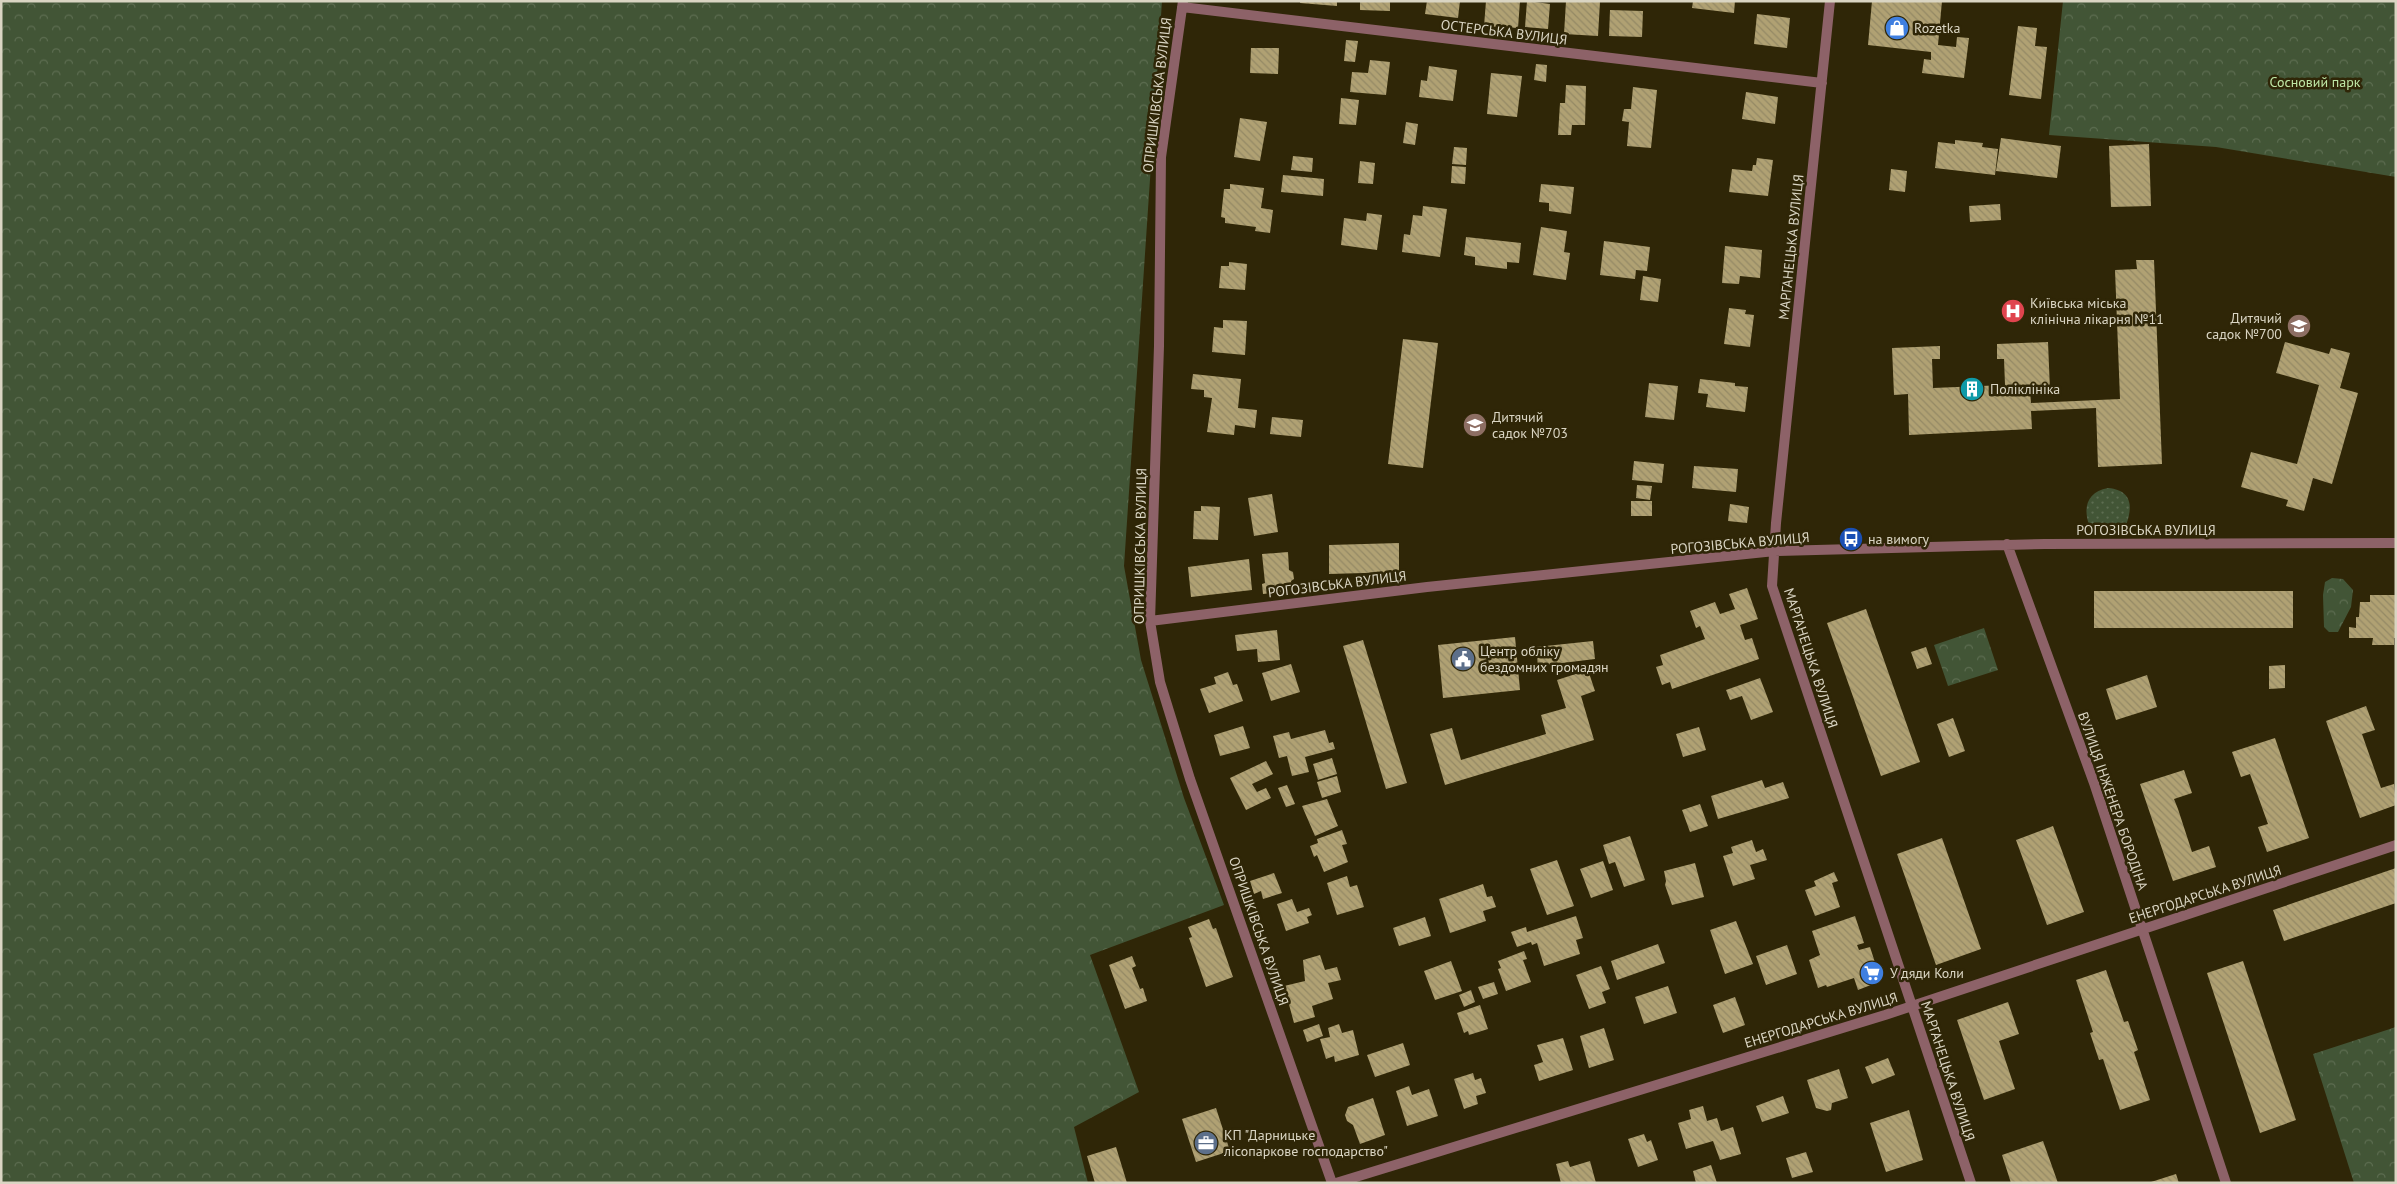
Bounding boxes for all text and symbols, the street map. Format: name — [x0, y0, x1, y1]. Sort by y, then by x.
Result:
street label: ОСТЕРСЬКА ВУЛИЦЯ — [1440, 15, 1568, 49]
shop icon: Rozetka — [1884, 15, 1910, 41]
street label: ОПРИШКІВСЬКА ВУЛИЦЯ — [1139, 16, 1175, 174]
place label: Rozetka — [1914, 19, 1961, 37]
park label: Сосновий парк — [2269, 73, 2361, 91]
street label: МАРГАНЕЦЬКА ВУЛИЦЯ — [1774, 173, 1808, 321]
place label: Київська міська клінічна лікарня №11 — [2030, 294, 2164, 328]
hospital icon: Київська міська клінічна лікарня №11 — [2000, 298, 2026, 324]
place label: Дитячий садок №700 — [2206, 309, 2282, 343]
school or university icon: Дитячий садок №700 — [2286, 313, 2312, 339]
building icon: Поліклініка — [1959, 376, 1985, 402]
place label: Поліклініка — [1990, 380, 2060, 398]
place label: Дитячий садок №703 — [1492, 408, 1568, 442]
school or university icon: Дитячий садок №703 — [1462, 412, 1488, 438]
street label: ОПРИШКІВСЬКА ВУЛИЦЯ — [1130, 468, 1150, 624]
street label: РОГОЗІВСЬКА ВУЛИЦЯ — [2076, 521, 2216, 539]
bus stop icon: на вимогу — [1838, 526, 1864, 552]
street label: РОГОЗІВСЬКА ВУЛИЦЯ — [1670, 528, 1810, 558]
place label: на вимогу — [1868, 530, 1930, 548]
street label: РОГОЗІВСЬКА ВУЛИЦЯ — [1267, 567, 1407, 601]
street label: МАРГАНЕЦЬКА ВУЛИЦЯ — [1780, 586, 1842, 730]
place label: Центр обліку бездомних громадян — [1480, 642, 1609, 676]
public building icon: Центр обліку бездомних громадян — [1450, 646, 1476, 672]
street label: ВУЛИЦЯ ІНЖЕНЕРА БОРОДІНА — [2074, 709, 2152, 893]
street label: ОПРИШКІВСЬКА ВУЛИЦЯ — [1225, 854, 1293, 1008]
street label: ЕНЕРГОДАРСЬКА ВУЛИЦЯ — [2126, 861, 2284, 927]
supermarket icon: У дяди Коли — [1859, 960, 1885, 986]
place label: У дяди Коли — [1890, 964, 1964, 982]
street label: ЕНЕРГОДАРСЬКА ВУЛИЦЯ — [1742, 988, 1900, 1052]
street label: МАРГАНЕЦЬКА ВУЛИЦЯ — [1917, 999, 1979, 1143]
place label: КП "Дарницьке лісопаркове господарство" — [1223, 1126, 1388, 1160]
office icon: КП "Дарницьке лісопаркове господарство" — [1193, 1130, 1219, 1156]

